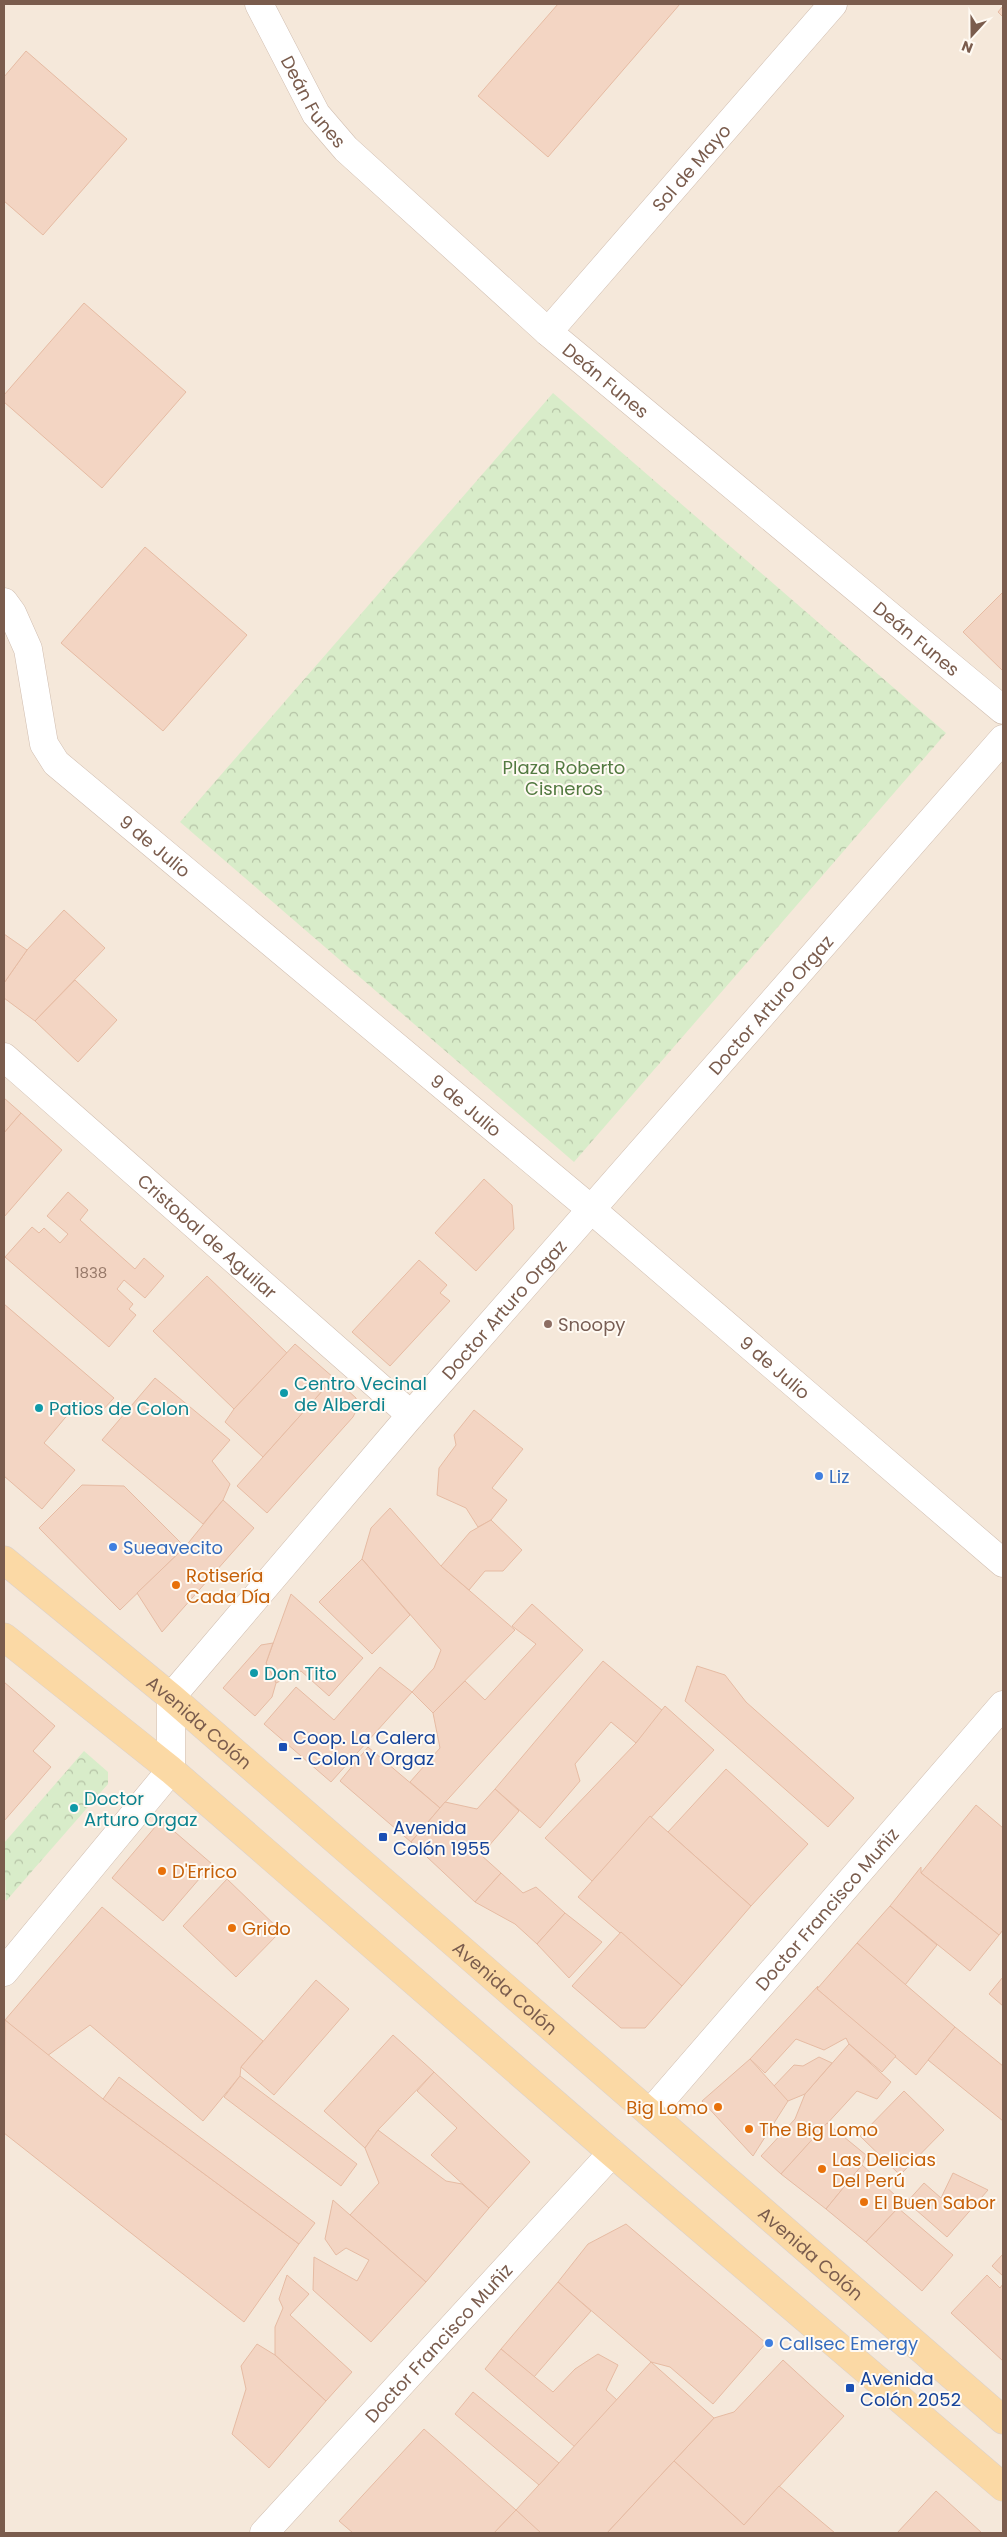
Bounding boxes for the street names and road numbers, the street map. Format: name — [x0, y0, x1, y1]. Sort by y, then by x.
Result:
street label: Deán Funes — [275, 51, 352, 153]
street label: Sol de Mayo — [646, 118, 736, 217]
street label: Deán Funes — [558, 337, 654, 423]
street label: Deán Funes — [868, 595, 965, 682]
street label: 9 de Julio — [114, 809, 196, 883]
street label: Doctor Arturo Orgaz — [702, 929, 839, 1080]
street label: 9 de Julio — [425, 1068, 507, 1142]
street label: Cristobal de Aguilar — [132, 1168, 283, 1304]
street label: Doctor Arturo Orgaz — [436, 1234, 572, 1385]
street label: 9 de Julio — [734, 1330, 816, 1405]
street label: Avenida Colón — [142, 1670, 258, 1774]
street label: Doctor Francisco Muñiz — [749, 1822, 904, 1995]
street label: Avenida Colón — [448, 1935, 563, 2040]
street label: Avenida Colón — [753, 2201, 869, 2306]
street label: Doctor Francisco Muñiz — [359, 2258, 518, 2428]

